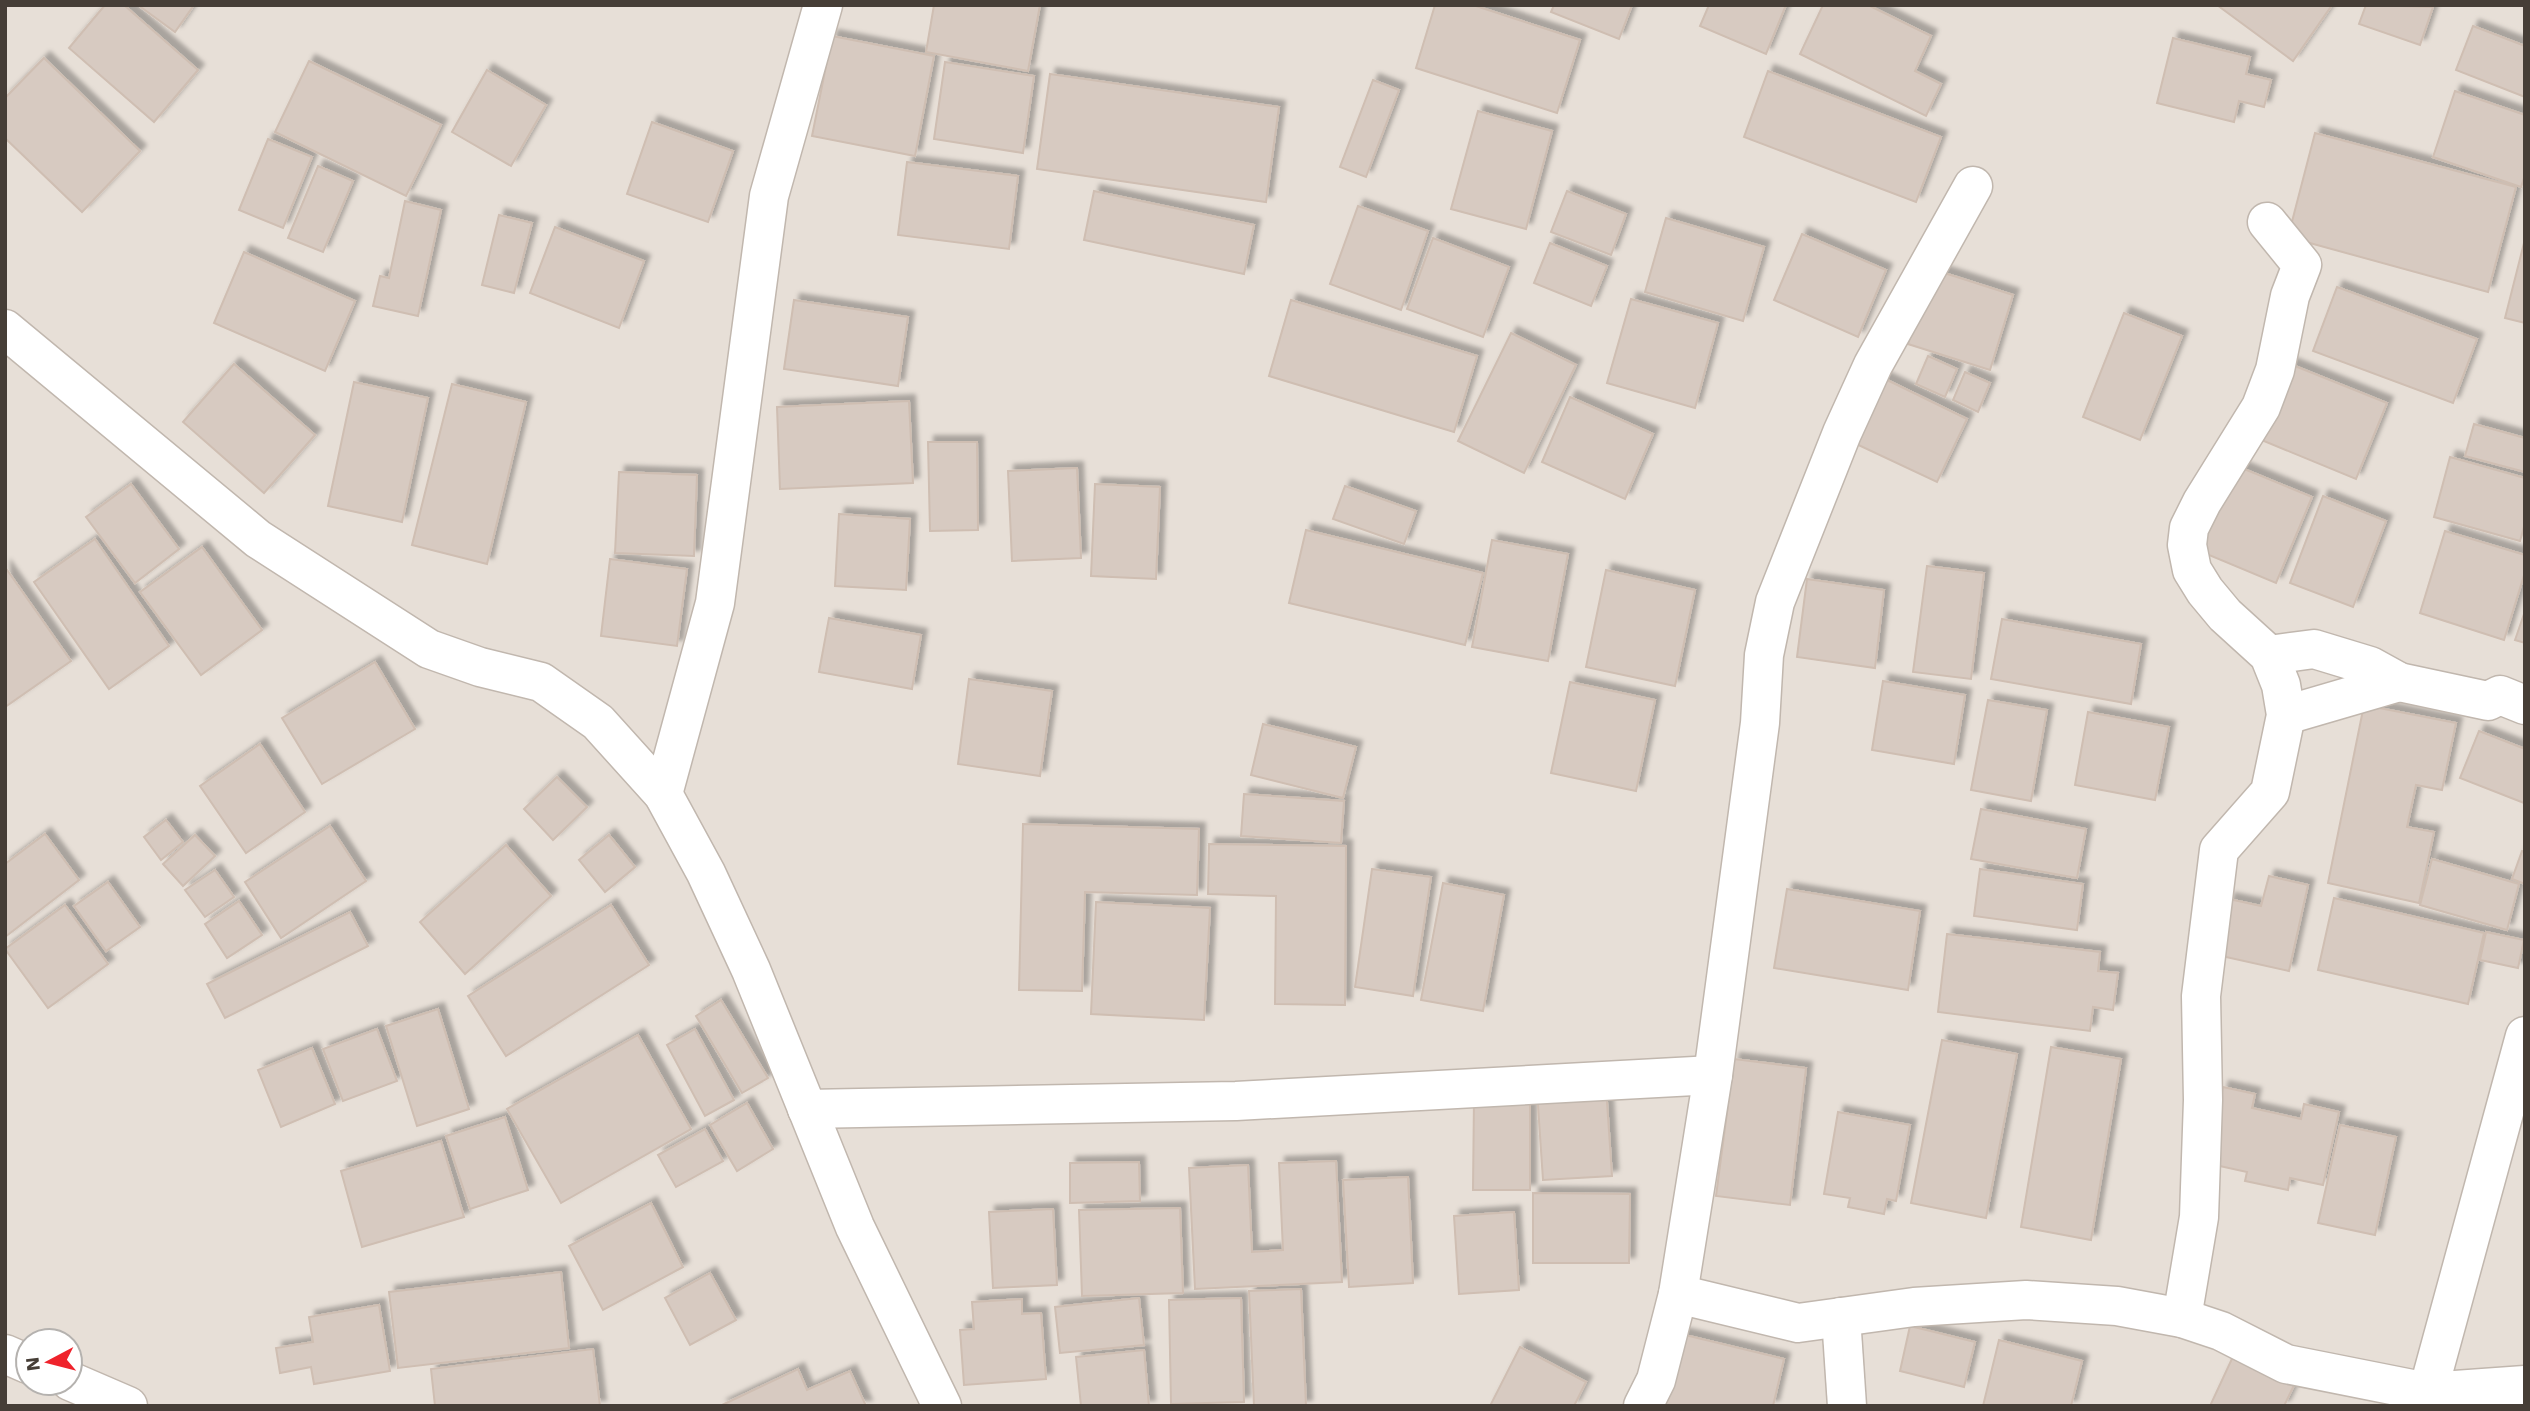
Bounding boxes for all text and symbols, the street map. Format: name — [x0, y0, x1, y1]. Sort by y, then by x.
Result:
north arrow — [14, 1327, 84, 1397]
text: N — [20, 1356, 45, 1372]

